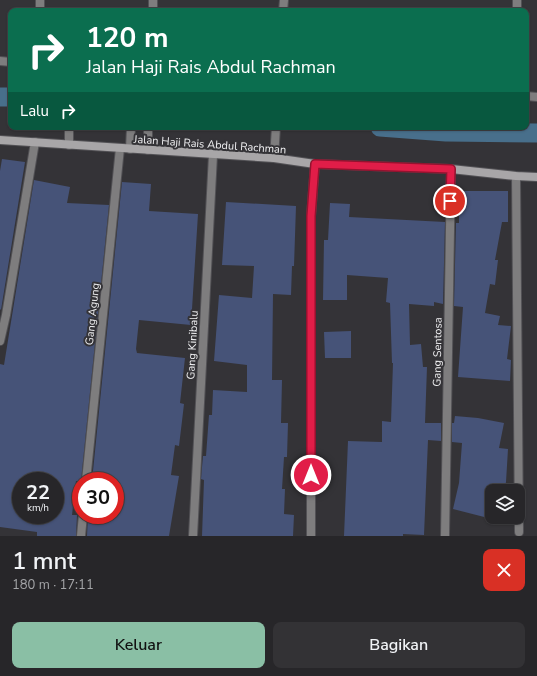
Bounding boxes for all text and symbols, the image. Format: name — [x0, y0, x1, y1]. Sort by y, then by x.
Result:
text: 120 m — [86, 19, 169, 57]
icon: right — [20, 24, 72, 76]
text: Jalan Haji Rais Abdul Rachman — [86, 55, 336, 79]
icon: right — [57, 100, 79, 122]
text: Lalu — [20, 101, 49, 121]
street label: Jalan Haji Rais Abdul Rachman — [132, 132, 287, 157]
pin — [433, 184, 467, 218]
icon: arrive — [439, 190, 461, 212]
street label: Gang Agung — [82, 282, 103, 346]
street label: Gang Kinibalu — [183, 310, 202, 380]
street label: Gang Sentosa — [429, 317, 446, 387]
position arrow — [290, 454, 332, 496]
speed limit sign: 30 — [72, 472, 124, 524]
text: 22 — [26, 479, 50, 506]
map controls — [485, 484, 525, 524]
button: layers — [485, 484, 525, 524]
text: km/h — [27, 501, 49, 515]
text: 1 mnt — [12, 545, 76, 577]
button: close — [483, 549, 525, 591]
text: 180 m · 17:11 — [12, 576, 94, 594]
button: Keluar — [12, 622, 265, 668]
button: Bagikan — [273, 622, 525, 668]

